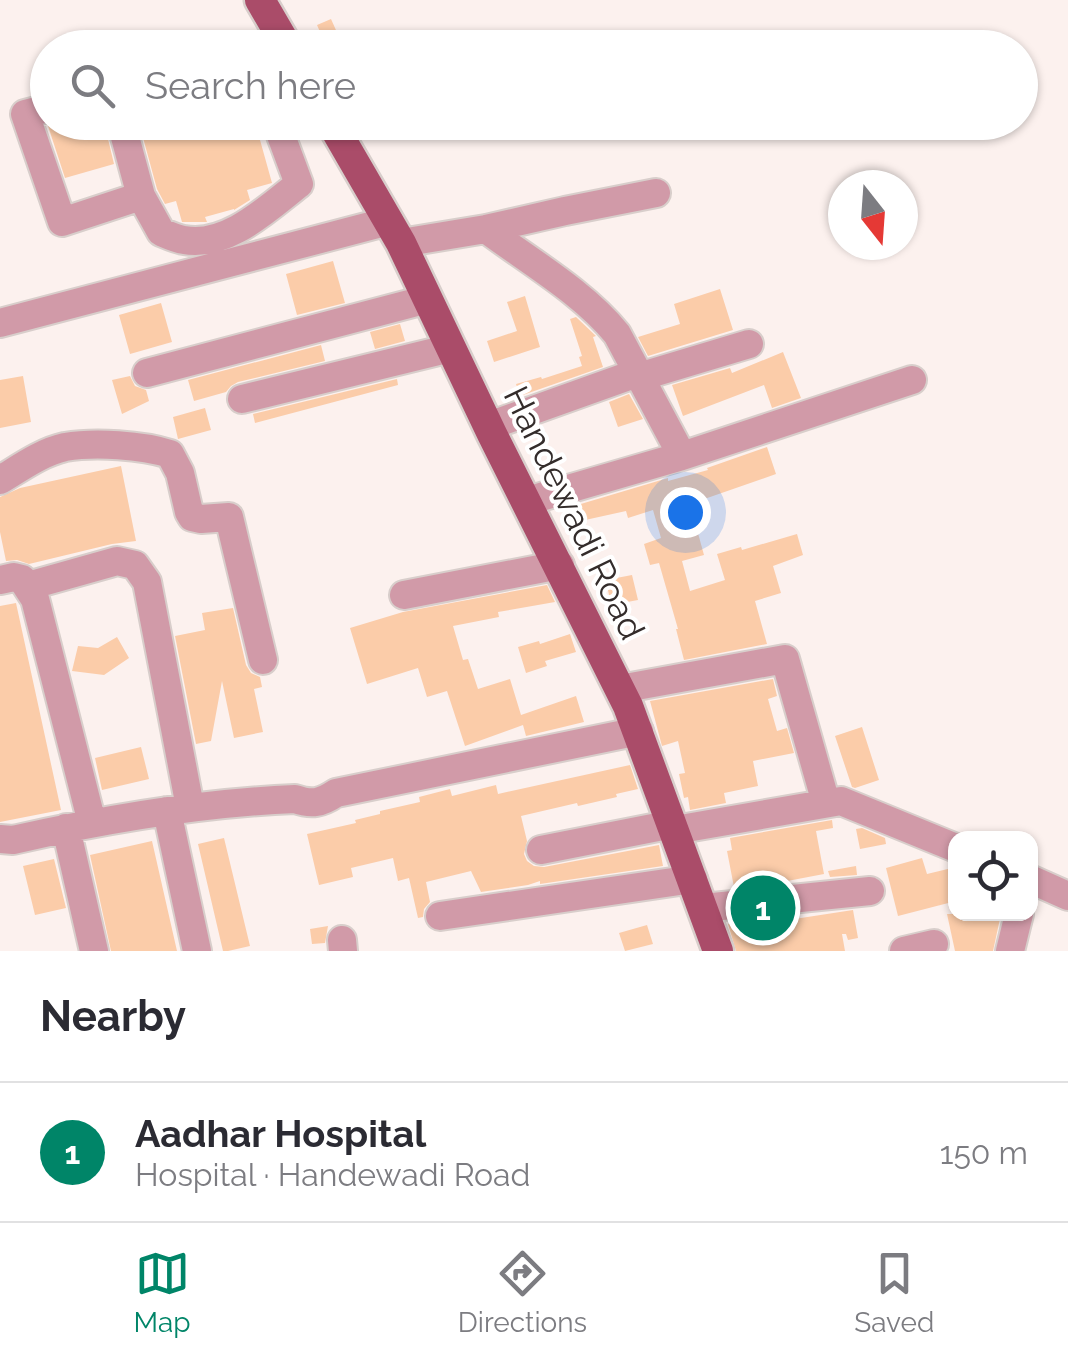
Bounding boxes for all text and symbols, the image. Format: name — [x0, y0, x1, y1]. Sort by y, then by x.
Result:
search box — [30, 30, 1038, 140]
icon: search — [65, 58, 120, 113]
text: Search here — [145, 63, 356, 108]
north arrow — [828, 170, 918, 260]
street label: Handewadi Road — [495, 380, 653, 646]
your location — [660, 487, 711, 538]
map controls — [948, 831, 1038, 921]
button: locate — [948, 831, 1038, 921]
pin: 1 — [730, 870, 796, 946]
text: Nearby — [40, 992, 186, 1041]
text: Aadhar Hospital — [135, 1111, 426, 1156]
text: 1 — [65, 1134, 80, 1171]
text: 150 m — [940, 1134, 1028, 1171]
text: Hospital · Handewadi Road — [135, 1156, 530, 1193]
tab: Map — [134, 1246, 191, 1339]
tab: Directions — [458, 1246, 587, 1339]
tab: Saved — [854, 1246, 934, 1339]

